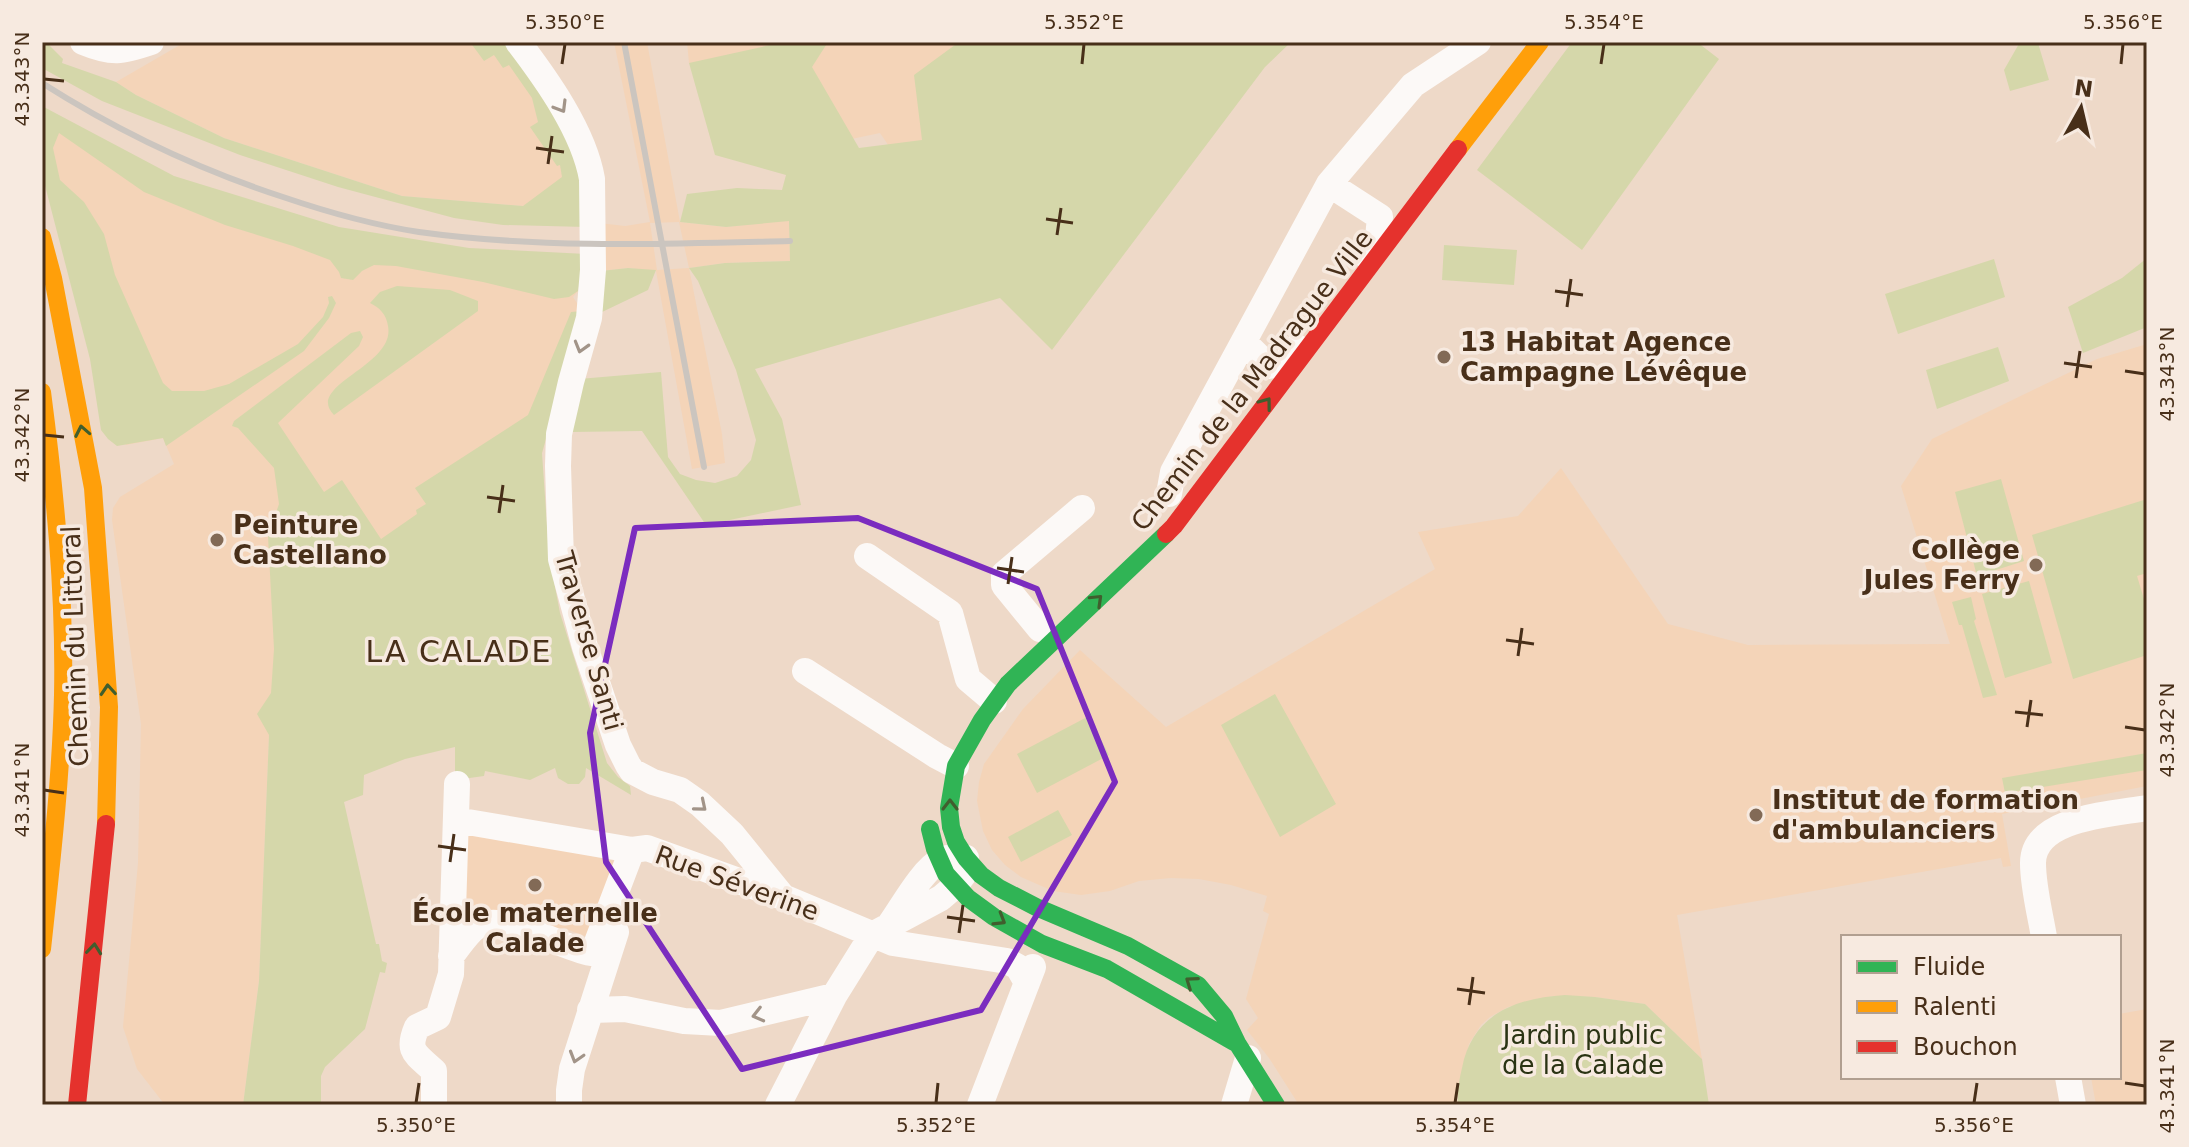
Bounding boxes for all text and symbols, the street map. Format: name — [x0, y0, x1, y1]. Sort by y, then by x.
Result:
text: 5.350°E — [525, 10, 605, 34]
text: 5.352°E — [1044, 10, 1124, 34]
text: 5.354°E — [1564, 10, 1644, 34]
text: 5.356°E — [2083, 10, 2163, 34]
text: 43.343°N — [10, 32, 34, 126]
north arrow — [2041, 68, 2121, 148]
text: N — [2073, 75, 2095, 102]
one-way arrow — [551, 98, 567, 113]
street label: Chemin de la Madrague Ville — [1125, 224, 1379, 536]
place label: 13 Habitat Agence Campagne Lévêque — [1460, 327, 1747, 387]
text: 43.343°N — [2155, 327, 2179, 421]
one-way arrow — [573, 340, 590, 353]
marker: 13 Habitat Agence Campagne Lévêque — [1435, 348, 1453, 366]
text: 43.342°N — [10, 388, 34, 482]
one-way arrow — [1256, 397, 1270, 412]
one-way arrow — [74, 425, 91, 439]
place label: Peinture Castellano — [233, 510, 387, 570]
street label: Chemin du Littoral — [56, 525, 94, 767]
marker: Peinture Castellano — [208, 531, 226, 549]
place label: Collège Jules Ferry — [1862, 535, 2020, 595]
street label: Traverse Santi — [549, 547, 629, 734]
marker: Collège Jules Ferry — [2027, 556, 2045, 574]
one-way arrow — [1088, 594, 1102, 609]
district label: LA CALADE — [366, 634, 552, 669]
one-way arrow — [100, 683, 117, 696]
text: 43.342°N — [2155, 683, 2179, 777]
text: 43.341°N — [10, 743, 34, 837]
place label: Institut de formation d'ambulanciers — [1772, 785, 2079, 845]
one-way arrow — [691, 796, 706, 811]
one-way arrow — [941, 798, 959, 811]
marker: Institut de formation d'ambulanciers — [1747, 806, 1765, 824]
street label: Rue Séverine — [651, 840, 823, 926]
marker: École maternelle Calade — [526, 876, 544, 894]
place label: École maternelle Calade — [412, 897, 658, 958]
one-way arrow — [991, 911, 1006, 926]
legend — [1841, 935, 2121, 1079]
one-way arrow — [86, 942, 103, 955]
text: Fluide — [1913, 953, 1985, 981]
one-way arrow — [1186, 977, 1200, 992]
text: Ralenti — [1913, 993, 1997, 1021]
one-way arrow — [752, 1005, 766, 1022]
park label: Jardin public de la Calade — [1501, 1020, 1664, 1080]
text: Bouchon — [1913, 1033, 2018, 1061]
text: 43.341°N — [2155, 1039, 2179, 1133]
one-way arrow — [569, 1050, 585, 1063]
text: 5.350°E — [376, 1113, 456, 1137]
text: 5.352°E — [896, 1113, 976, 1137]
text: 5.354°E — [1415, 1113, 1495, 1137]
text: 5.356°E — [1934, 1113, 2014, 1137]

